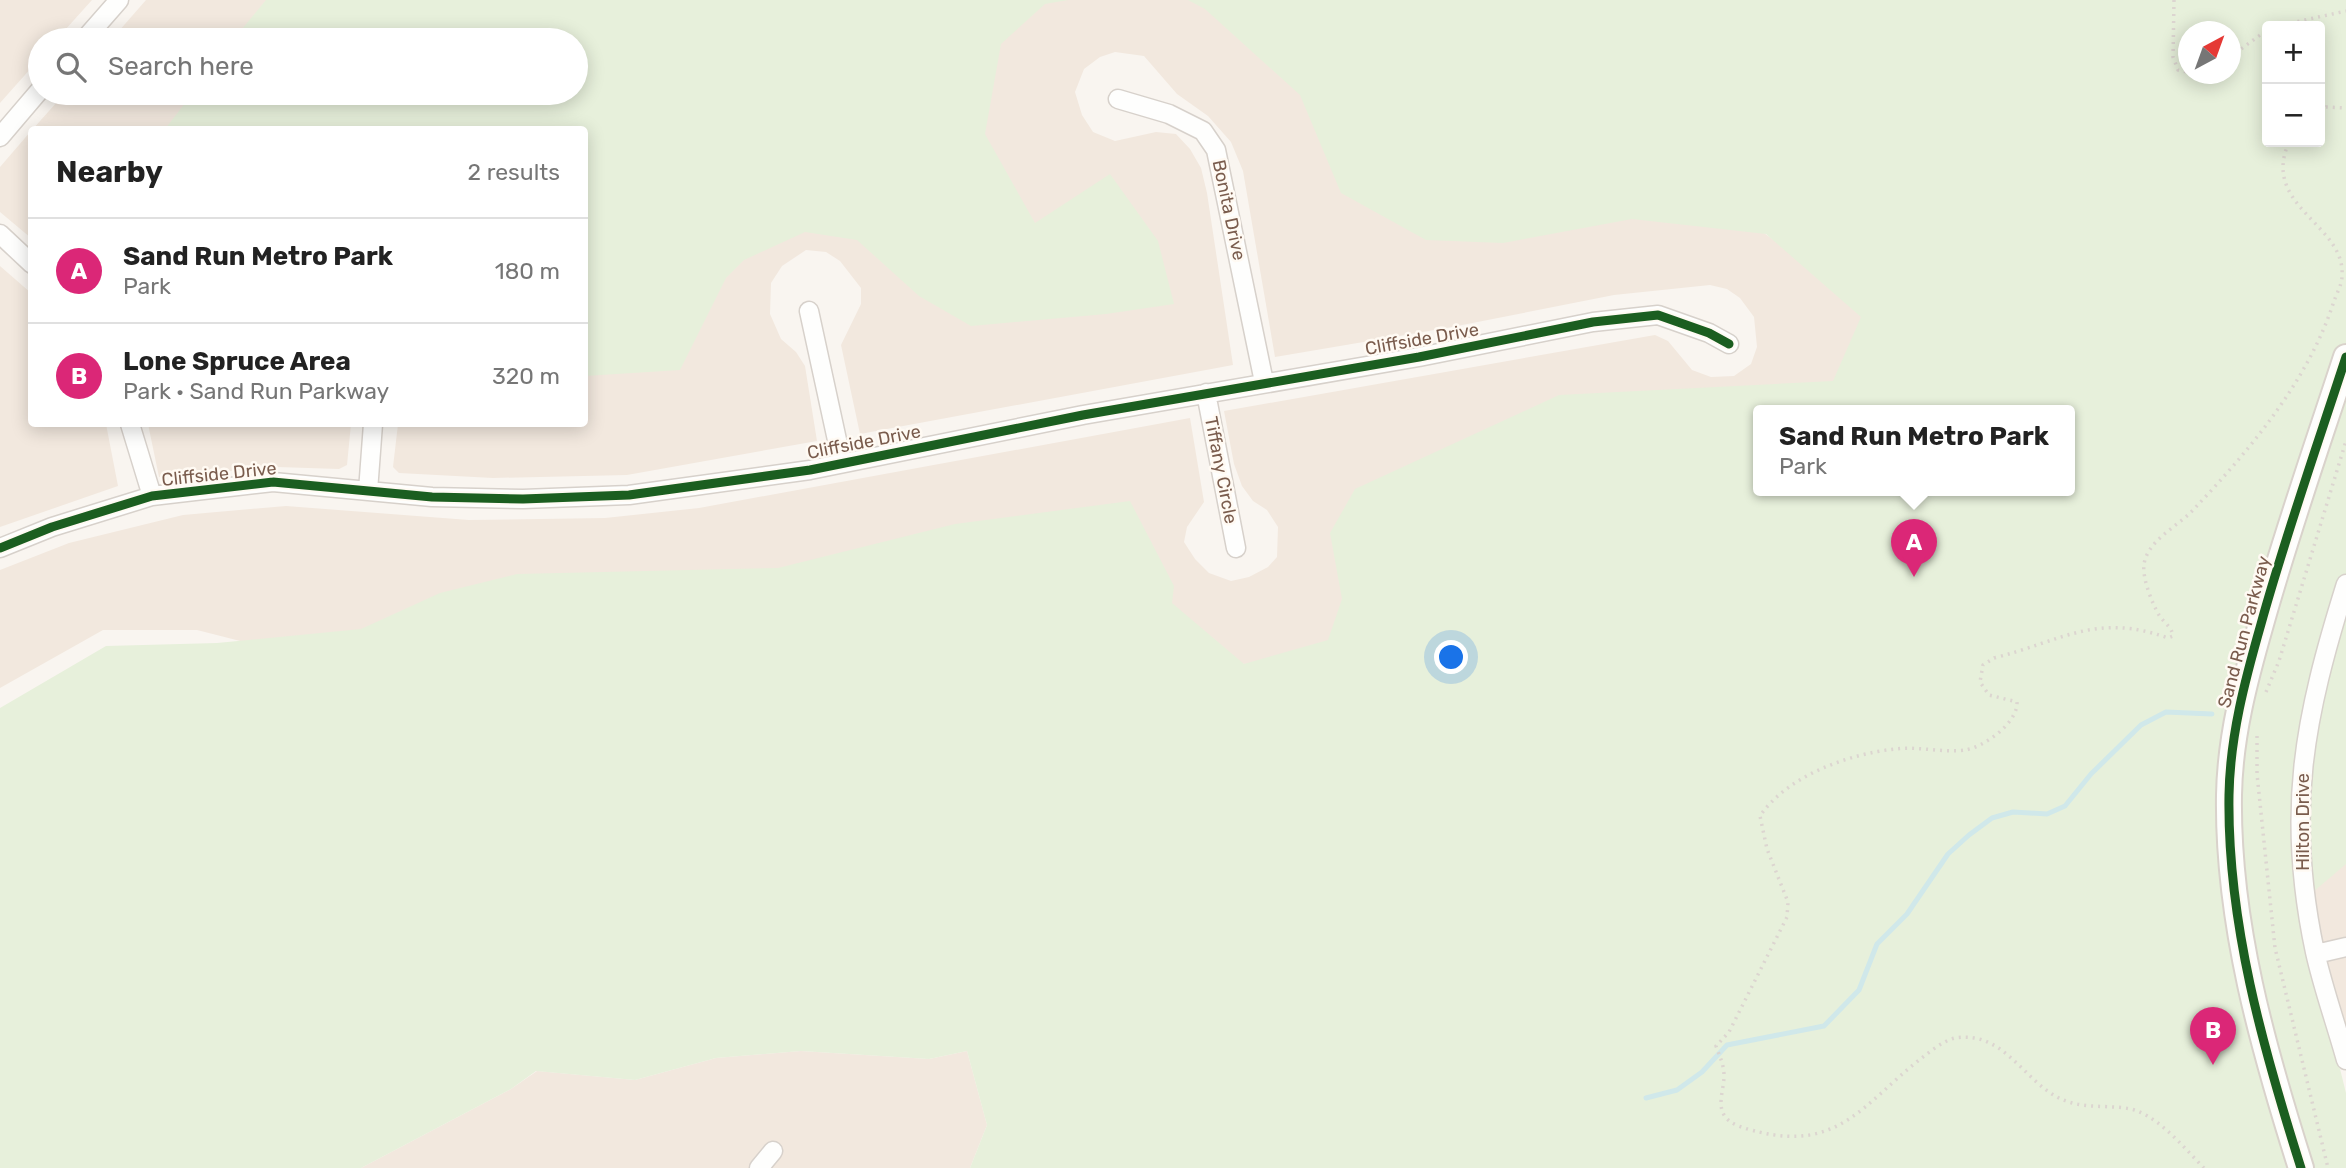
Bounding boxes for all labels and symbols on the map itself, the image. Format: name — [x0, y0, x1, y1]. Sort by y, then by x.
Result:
north arrow — [2178, 21, 2241, 84]
street label: Bonita Drive — [1208, 158, 1250, 262]
street label: Cliffside Drive — [1363, 318, 1481, 360]
street label: Tiffany Circle — [1200, 414, 1242, 526]
street label: Cliffside Drive — [805, 420, 923, 464]
street label: Cliffside Drive — [161, 457, 277, 491]
pin: A — [1891, 519, 1937, 577]
street label: Sand Run Parkway — [2213, 554, 2275, 710]
your location — [1434, 640, 1468, 674]
street label: Hilton Drive — [2292, 773, 2314, 871]
pin: B — [2190, 1007, 2236, 1065]

